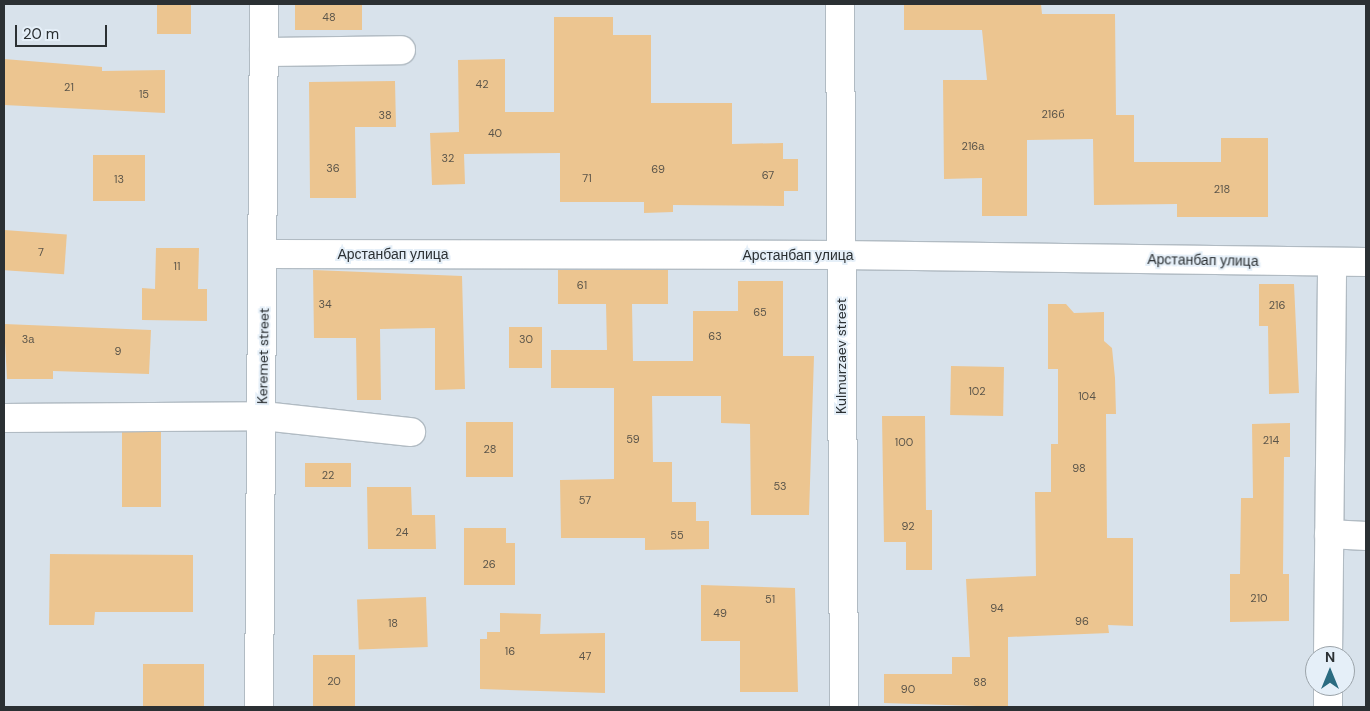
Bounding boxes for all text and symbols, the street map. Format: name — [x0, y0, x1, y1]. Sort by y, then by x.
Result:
house number: 48 — [322, 10, 336, 24]
scale bar — [18, 15, 110, 47]
text: 20 m — [23, 24, 59, 44]
house number: 42 — [475, 77, 489, 91]
house number: 21 — [64, 80, 74, 94]
house number: 15 — [139, 87, 149, 101]
house number: 216б — [1042, 107, 1064, 121]
house number: 38 — [378, 108, 392, 122]
house number: 40 — [488, 126, 502, 140]
house number: 216а — [962, 139, 984, 153]
house number: 32 — [442, 151, 454, 165]
house number: 36 — [326, 161, 340, 175]
house number: 69 — [651, 162, 665, 176]
house number: 67 — [762, 168, 774, 182]
house number: 71 — [582, 171, 592, 185]
house number: 13 — [114, 172, 124, 186]
house number: 218 — [1214, 182, 1230, 196]
house number: 7 — [38, 245, 44, 259]
street label: Арстанбап улица — [337, 246, 449, 262]
street label: Арстанбап улица — [742, 247, 854, 263]
street label: Арстанбап улица — [1147, 251, 1259, 269]
house number: 11 — [174, 259, 180, 273]
house number: 61 — [577, 278, 587, 292]
house number: 34 — [318, 297, 332, 311]
street label: Kulmurzaev street — [833, 298, 849, 414]
house number: 216 — [1269, 298, 1285, 312]
house number: 65 — [753, 305, 767, 319]
street label: Keremet street — [254, 308, 272, 404]
house number: 63 — [708, 329, 722, 343]
house number: 3а — [22, 332, 34, 346]
house number: 30 — [519, 332, 533, 346]
house number: 9 — [115, 344, 121, 358]
house number: 102 — [968, 384, 986, 398]
house number: 104 — [1078, 389, 1096, 403]
house number: 59 — [626, 432, 640, 446]
house number: 214 — [1263, 433, 1279, 447]
house number: 100 — [895, 435, 913, 449]
house number: 28 — [484, 442, 496, 456]
house number: 98 — [1072, 461, 1086, 475]
house number: 22 — [322, 468, 334, 482]
house number: 53 — [773, 479, 787, 493]
house number: 57 — [579, 493, 591, 507]
house number: 92 — [901, 519, 915, 533]
house number: 24 — [396, 525, 408, 539]
house number: 55 — [670, 528, 684, 542]
house number: 26 — [482, 557, 496, 571]
house number: 210 — [1250, 591, 1268, 605]
house number: 51 — [765, 592, 775, 606]
house number: 94 — [990, 601, 1004, 615]
house number: 49 — [713, 606, 727, 620]
house number: 96 — [1075, 614, 1089, 628]
house number: 18 — [388, 616, 398, 630]
house number: 16 — [505, 644, 515, 658]
north arrow — [1305, 646, 1355, 696]
text: N — [1325, 648, 1335, 666]
house number: 47 — [579, 649, 591, 663]
house number: 20 — [327, 674, 341, 688]
house number: 88 — [973, 675, 987, 689]
house number: 90 — [901, 682, 915, 696]

